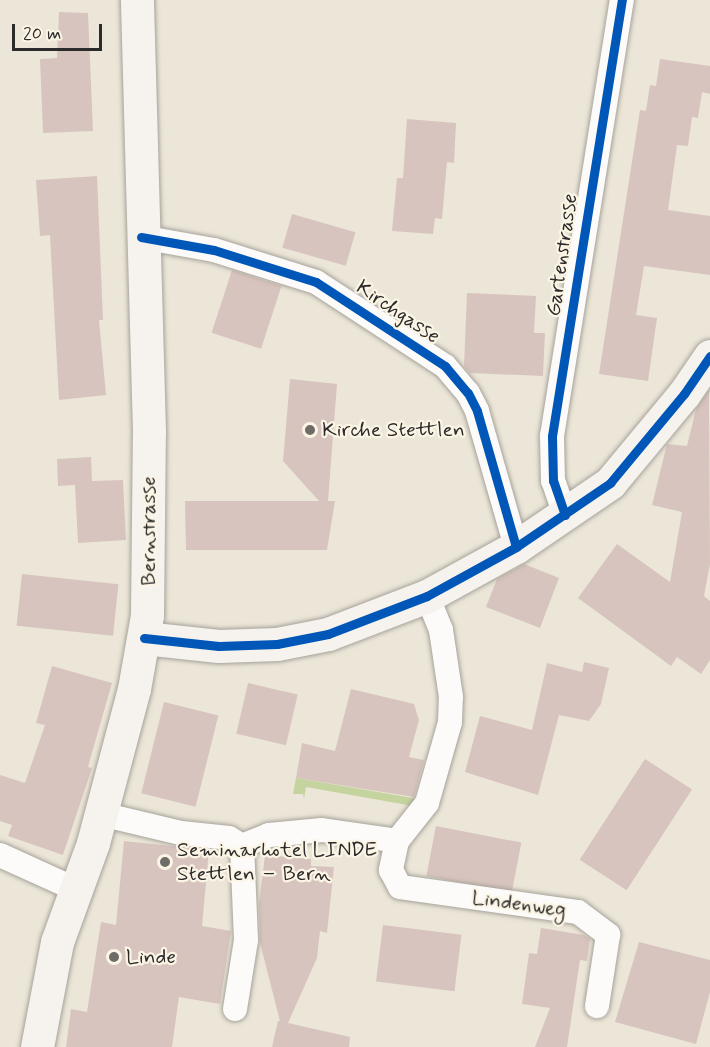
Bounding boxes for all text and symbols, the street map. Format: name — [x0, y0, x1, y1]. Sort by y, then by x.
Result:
scale bar — [15, 12, 105, 50]
text: 20 m — [23, 22, 61, 46]
street label: Gartenstrasse — [541, 192, 583, 318]
street label: Kirchgasse — [351, 275, 445, 349]
place label: Kirche Stettlen — [322, 417, 465, 443]
marker: Kirche Stettlen — [303, 423, 317, 437]
street label: Bernstrasse — [136, 476, 162, 586]
place label: Seminarhotel LINDE Stettlen – Bern — [177, 837, 381, 887]
marker: Seminarhotel LINDE Stettlen – Bern — [158, 855, 172, 869]
street label: Lindenweg — [470, 885, 568, 923]
place label: Linde — [126, 944, 176, 970]
marker: Linde — [107, 950, 121, 964]

